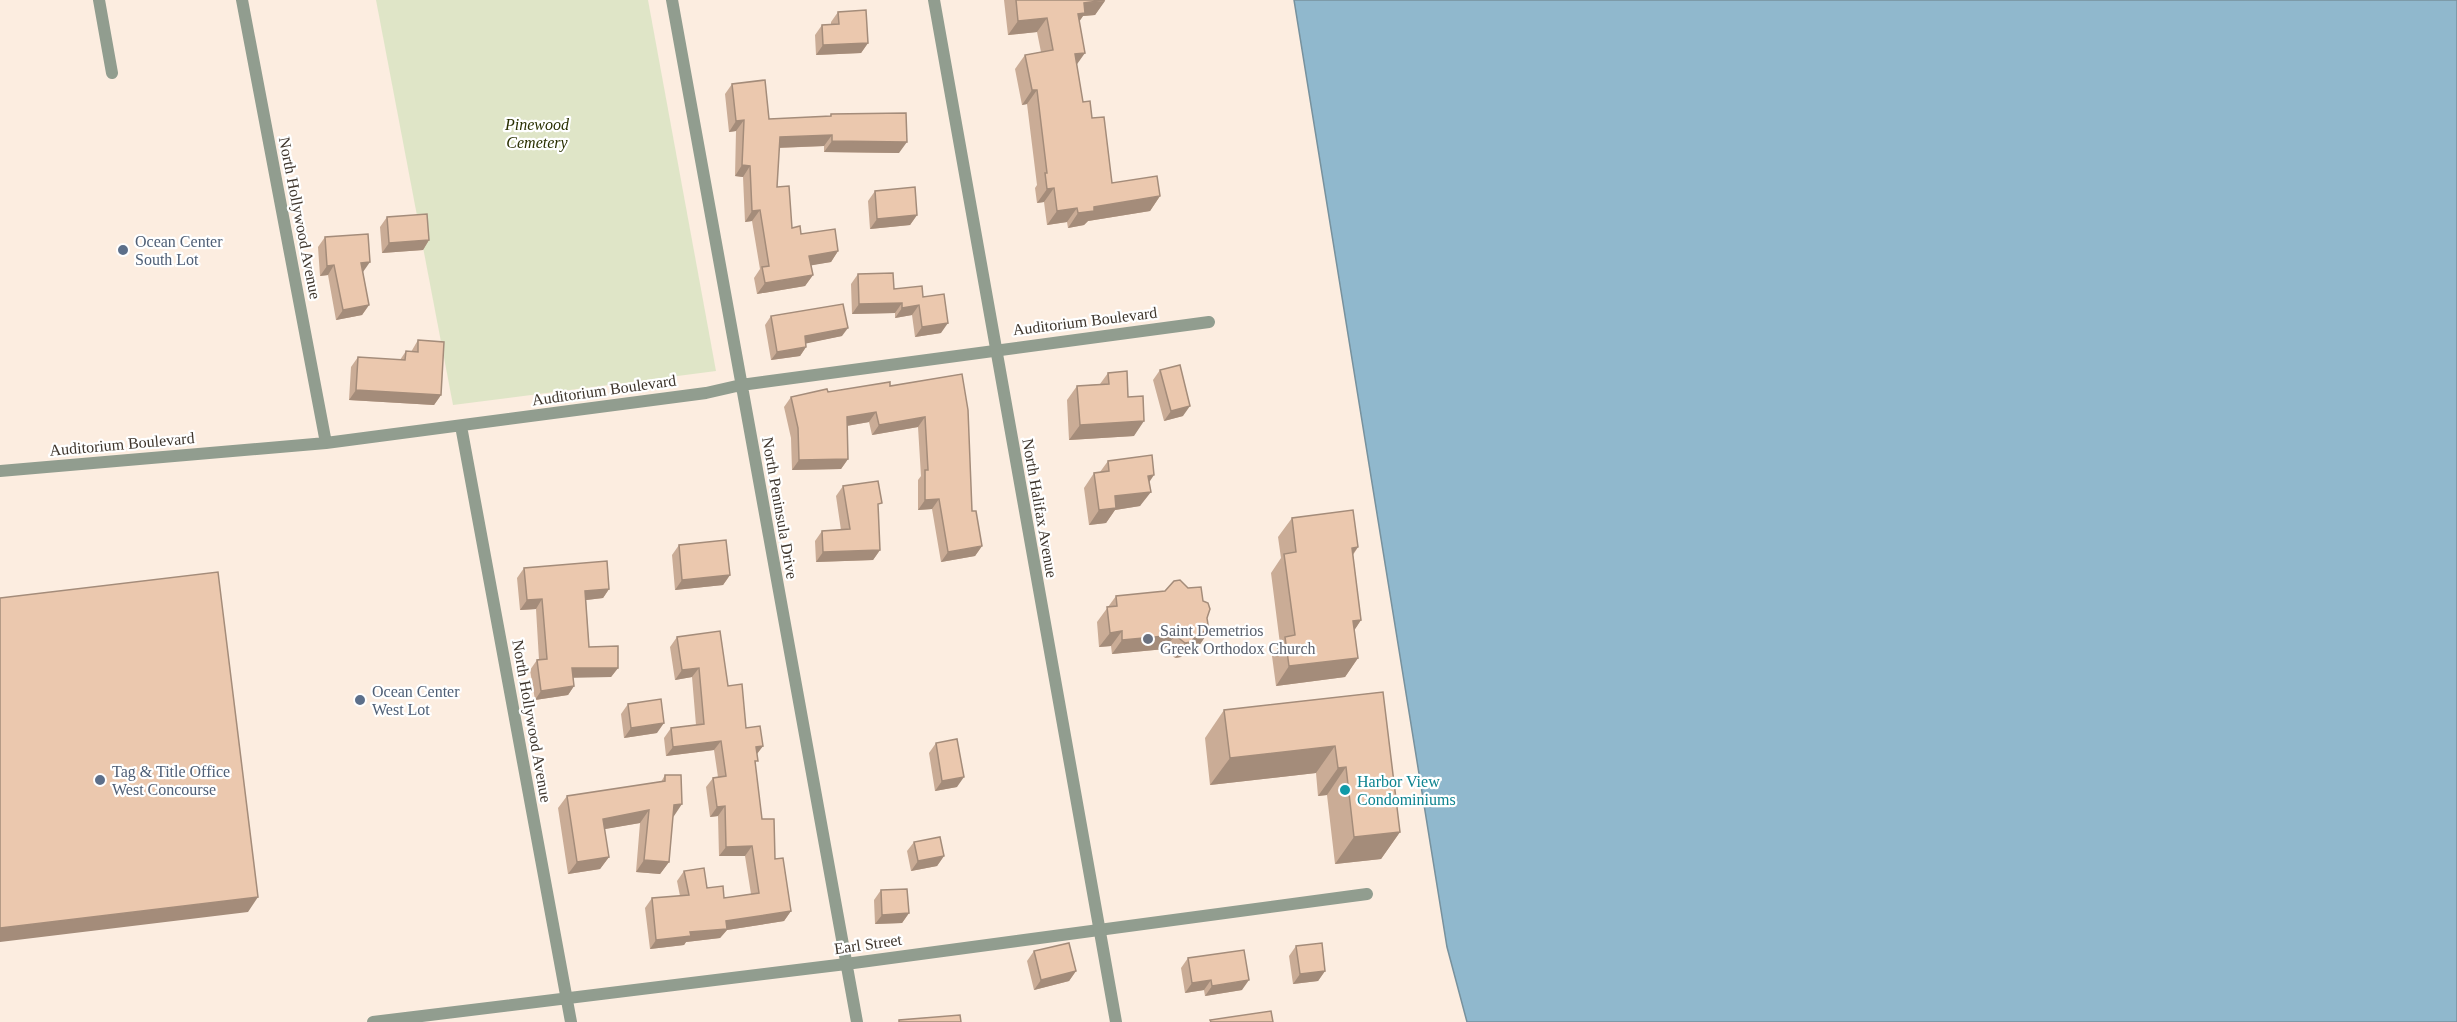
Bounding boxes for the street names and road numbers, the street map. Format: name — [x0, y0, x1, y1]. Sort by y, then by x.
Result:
street label: North Hollywood Avenue — [275, 135, 324, 301]
street label: Auditorium Boulevard — [1012, 304, 1158, 338]
street label: Auditorium Boulevard — [531, 371, 677, 409]
street label: Auditorium Boulevard — [49, 429, 195, 459]
street label: North Peninsula Drive — [759, 436, 801, 580]
street label: North Halifax Avenue — [1019, 437, 1061, 579]
street label: North Hollywood Avenue — [508, 638, 555, 804]
street label: Earl Street — [833, 931, 903, 957]

